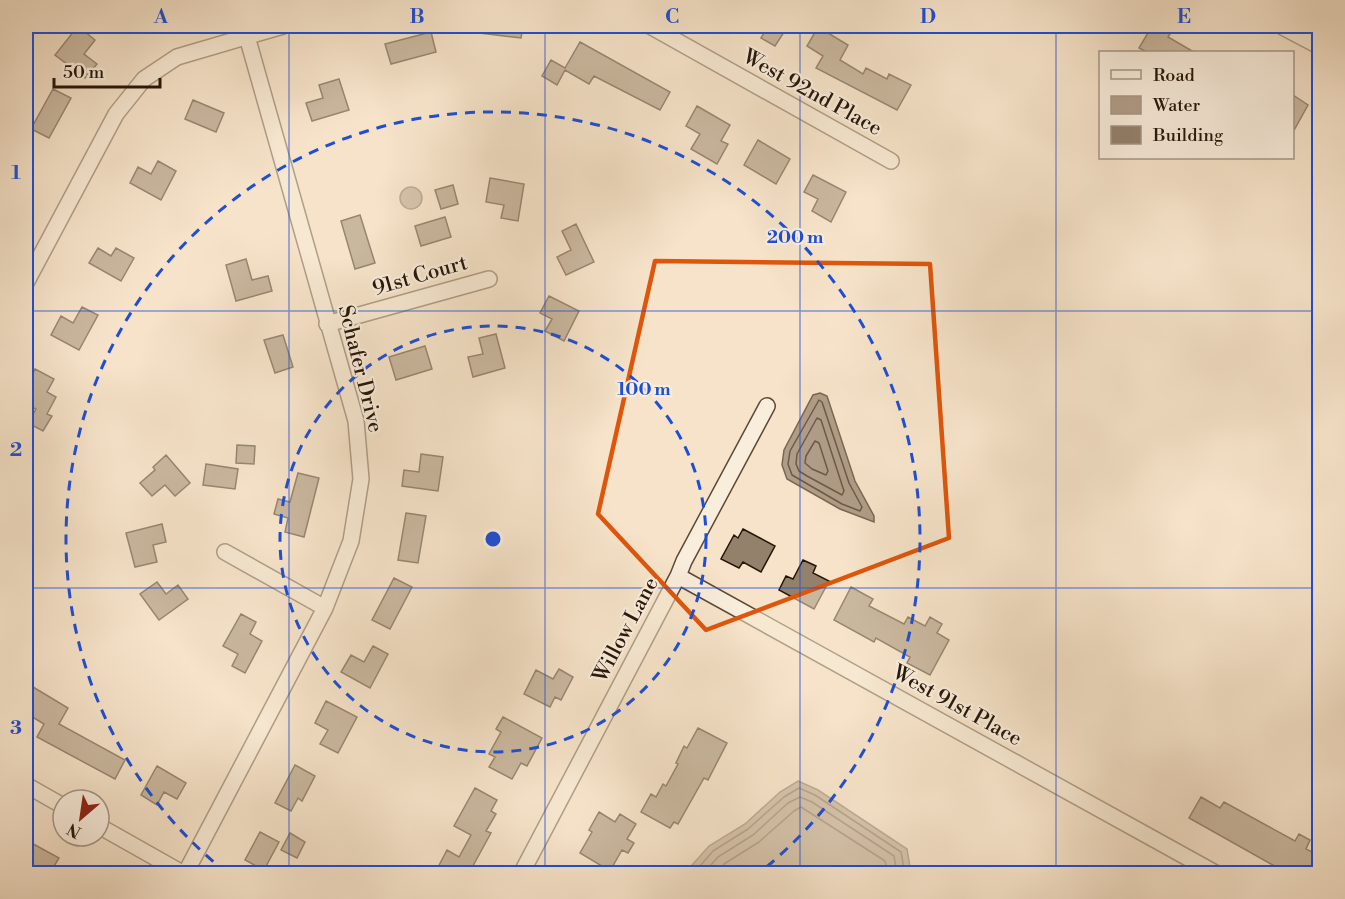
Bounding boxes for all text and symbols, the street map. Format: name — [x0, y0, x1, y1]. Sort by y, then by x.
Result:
text: A — [153, 5, 169, 30]
text: B — [409, 5, 425, 30]
text: C — [665, 5, 679, 30]
text: D — [920, 5, 936, 30]
text: E — [1177, 5, 1191, 30]
street label: West 92nd Place — [737, 43, 886, 142]
scale bar — [54, 51, 160, 89]
legend — [1099, 51, 1294, 159]
text: 50 m — [63, 61, 105, 84]
text: Road — [1153, 64, 1196, 87]
text: Water — [1152, 94, 1201, 117]
text: Building — [1152, 124, 1224, 147]
text: 1 — [11, 161, 21, 186]
text: 200 m — [767, 226, 824, 249]
street label: 91st Court — [370, 250, 471, 302]
street label: Schafer Drive — [332, 303, 388, 435]
text: 100 m — [617, 378, 671, 401]
text: 2 — [10, 438, 22, 463]
centre of rings — [483, 529, 503, 549]
street label: Willow Lane — [587, 573, 665, 688]
street label: West 91st Place — [887, 659, 1026, 752]
text: 3 — [10, 716, 22, 741]
north arrow — [51, 788, 111, 848]
text: N — [64, 818, 85, 842]

